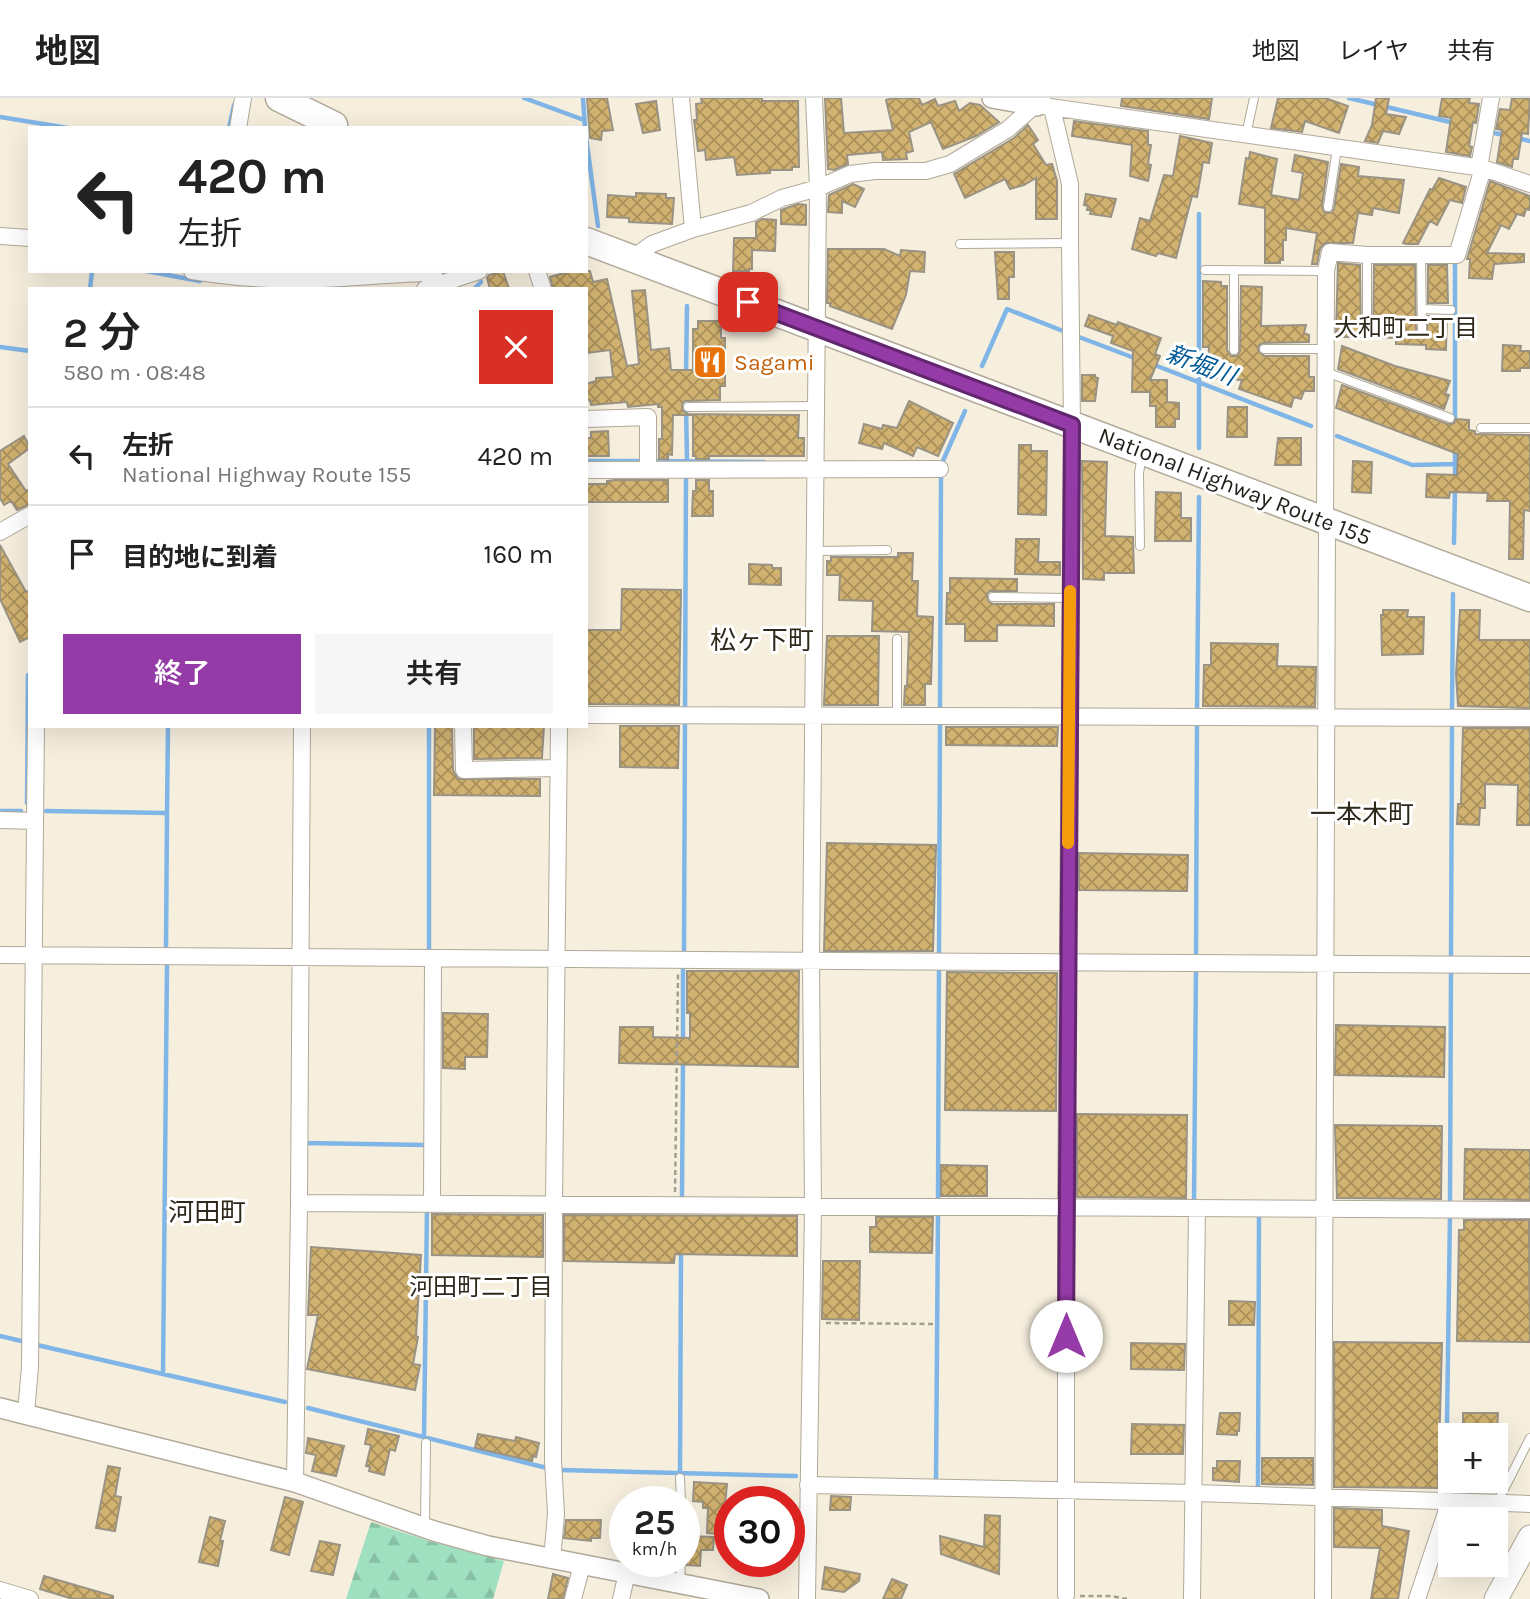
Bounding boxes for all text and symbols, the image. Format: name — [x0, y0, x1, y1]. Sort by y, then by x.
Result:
text: 地図 — [35, 32, 101, 70]
text: 地図 — [1252, 37, 1300, 65]
text: レイヤ — [1338, 37, 1409, 65]
text: 共有 — [1447, 37, 1495, 65]
text: 420 m — [178, 148, 327, 205]
icon: left — [63, 154, 154, 245]
text: 左折 — [178, 215, 242, 252]
pin — [718, 272, 778, 332]
icon: arrive — [729, 283, 767, 321]
text: 2 分 — [63, 308, 141, 358]
button: close — [479, 310, 553, 384]
district label: 大和町二丁目 — [1334, 314, 1478, 342]
water label: 新堀川 — [1162, 339, 1242, 392]
restaurant icon: Sagami — [691, 343, 729, 381]
place label: Sagami — [734, 349, 815, 376]
text: 580 m · 08:48 — [63, 359, 206, 386]
street label: National Highway Route 155 — [1095, 422, 1375, 551]
text: 左折 — [122, 430, 174, 461]
icon: left — [63, 437, 101, 475]
text: 420 m — [477, 441, 553, 472]
text: National Highway Route 155 — [122, 461, 412, 488]
icon: arrive — [63, 535, 101, 573]
text: 160 m — [484, 539, 553, 570]
text: 目的地に到着 — [122, 542, 278, 573]
district label: 松ヶ下町 — [710, 625, 814, 656]
button: 終了 — [63, 634, 301, 714]
button: 共有 — [315, 634, 553, 714]
district label: 一本木町 — [1310, 799, 1414, 830]
district label: 河田町 — [168, 1197, 246, 1228]
district label: 河田町二丁目 — [409, 1273, 553, 1301]
position arrow — [1029, 1299, 1103, 1373]
map controls — [1438, 1423, 1508, 1577]
button: + — [1438, 1423, 1508, 1493]
speed limit sign: 30 — [714, 1486, 805, 1577]
text: 25 — [634, 1502, 675, 1543]
button: − — [1438, 1507, 1508, 1577]
text: km/h — [632, 1538, 677, 1560]

